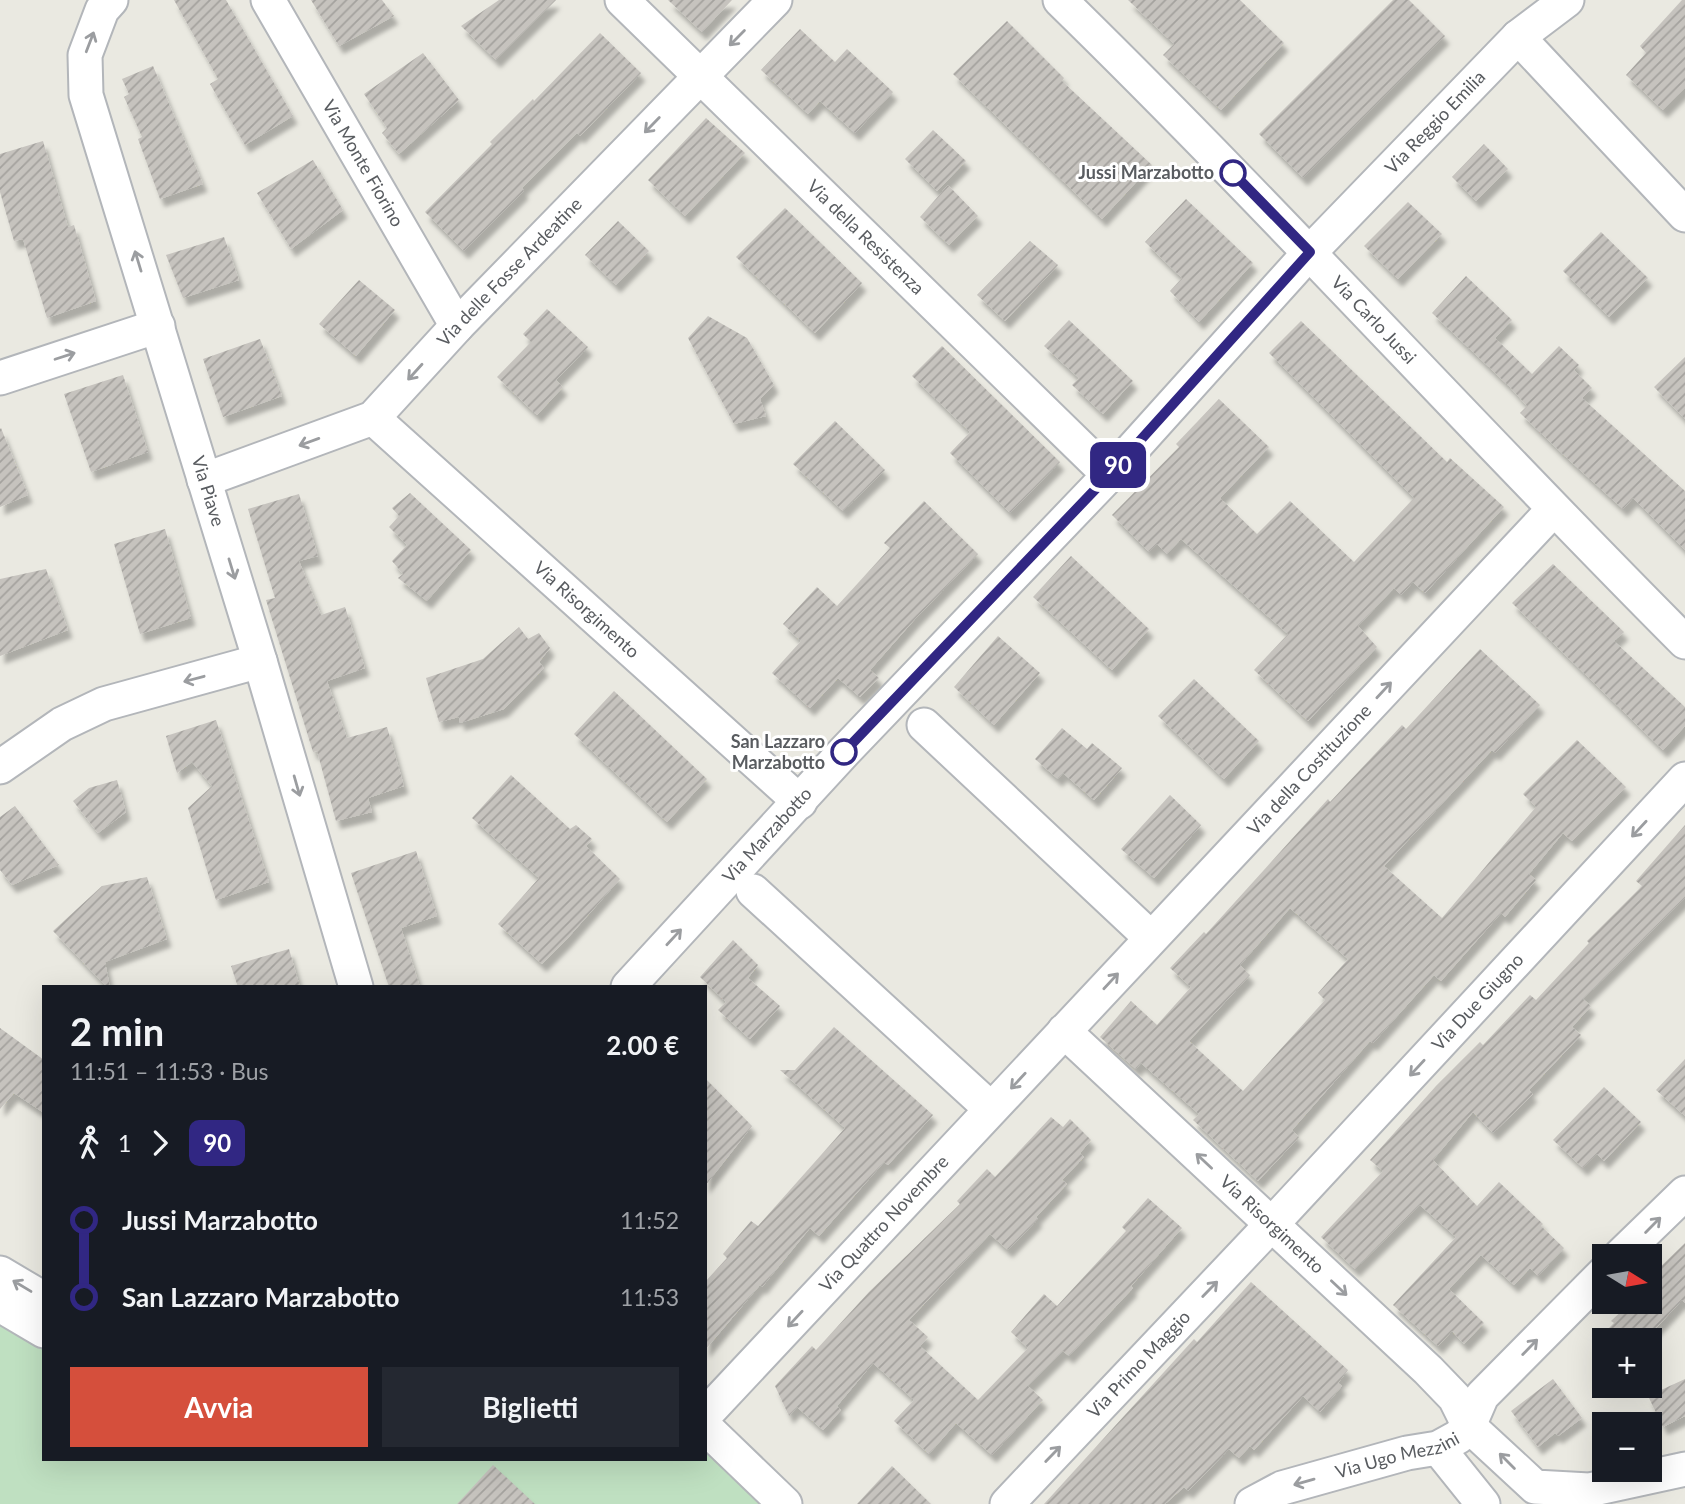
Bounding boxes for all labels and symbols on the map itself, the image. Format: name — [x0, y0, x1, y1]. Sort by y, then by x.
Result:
one-way arrow — [729, 30, 746, 47]
one-way arrow — [85, 32, 97, 54]
street label: Via Reggio Emilia — [1380, 66, 1489, 178]
street label: Via Monte Fiorino — [318, 96, 409, 230]
one-way arrow — [643, 117, 660, 134]
marker: Jussi Marzabotto — [1220, 160, 1246, 186]
place label: Jussi Marzabotto — [1078, 161, 1214, 183]
street label: Via della Resistenza — [803, 175, 929, 299]
street label: Via delle Fosse Ardeatine — [432, 193, 586, 350]
one-way arrow — [130, 250, 143, 272]
street label: Via Carlo Jussi — [1327, 271, 1421, 368]
one-way arrow — [54, 349, 76, 362]
one-way arrow — [407, 363, 423, 381]
one-way arrow — [298, 436, 320, 449]
line badge: 90 — [1086, 442, 1150, 488]
street label: Via Piave — [188, 453, 230, 529]
street label: Via Risorgimento — [530, 556, 644, 662]
one-way arrow — [226, 557, 239, 579]
one-way arrow — [184, 673, 206, 686]
one-way arrow — [1375, 682, 1392, 699]
street label: Via della Costituzione — [1242, 699, 1375, 839]
place label: San Lazzaro Marzabotto — [731, 730, 825, 773]
marker: San Lazzaro Marzabotto — [831, 739, 857, 765]
one-way arrow — [291, 775, 304, 797]
street label: Via Marzabotto — [717, 782, 816, 887]
one-way arrow — [1630, 820, 1647, 837]
one-way arrow — [666, 929, 683, 946]
street label: Via Due Giugno — [1426, 948, 1528, 1055]
one-way arrow — [1102, 973, 1119, 990]
one-way arrow — [1409, 1059, 1425, 1077]
one-way arrow — [1009, 1072, 1026, 1089]
street label: Via Quattro Novembre — [814, 1150, 953, 1296]
one-way arrow — [1196, 1153, 1213, 1170]
street label: Via Risorgimento — [1216, 1170, 1329, 1278]
one-way arrow — [1644, 1216, 1661, 1233]
north arrow — [1592, 1244, 1662, 1314]
one-way arrow — [12, 1279, 32, 1293]
one-way arrow — [1330, 1280, 1348, 1296]
one-way arrow — [1202, 1281, 1219, 1298]
street label: Via Primo Maggio — [1082, 1305, 1194, 1422]
one-way arrow — [787, 1310, 804, 1327]
one-way arrow — [1521, 1339, 1538, 1356]
street label: Via Ugo Mezzini — [1333, 1427, 1463, 1483]
one-way arrow — [1045, 1446, 1062, 1463]
one-way arrow — [1499, 1452, 1516, 1469]
one-way arrow — [1293, 1476, 1315, 1489]

